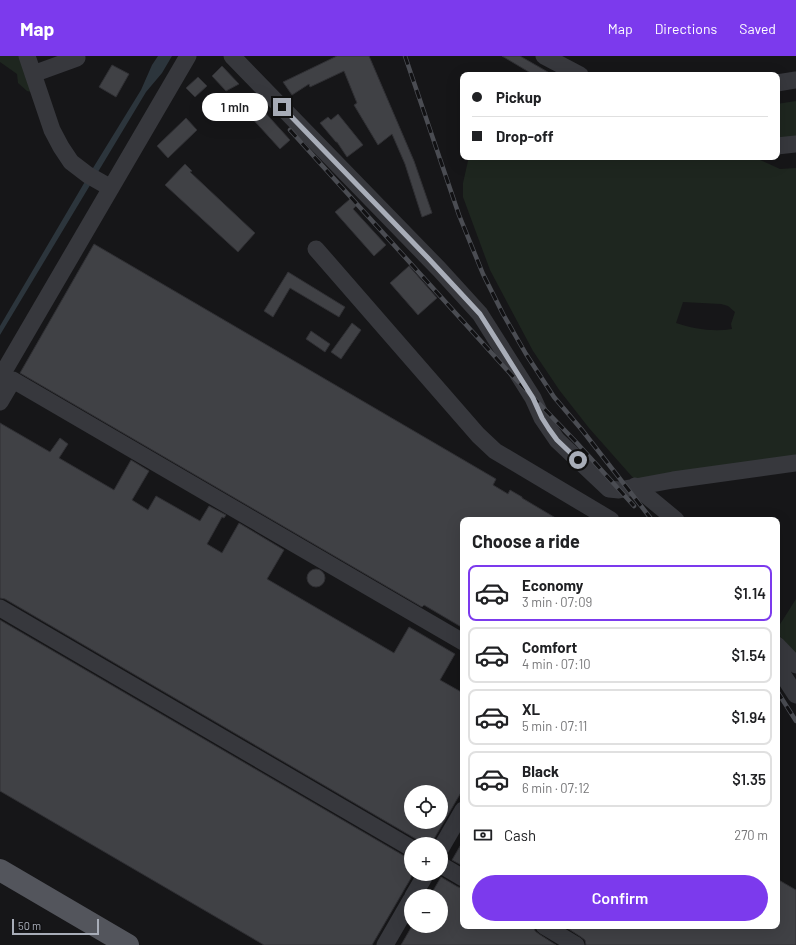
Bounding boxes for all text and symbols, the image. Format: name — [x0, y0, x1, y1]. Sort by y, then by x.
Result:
text: Map — [20, 17, 54, 40]
text: Map — [608, 20, 633, 37]
text: Directions — [655, 20, 717, 37]
text: Saved — [739, 20, 776, 37]
text: Pickup — [496, 88, 542, 106]
callout: 1 min — [202, 93, 268, 121]
route end — [273, 98, 291, 116]
text: 1 min — [221, 99, 249, 115]
text: Drop-off — [496, 127, 554, 145]
route start — [569, 451, 587, 469]
text: Choose a ride — [472, 530, 580, 552]
icon: car — [474, 575, 510, 611]
text: Economy — [522, 576, 583, 594]
text: $1.14 — [734, 584, 766, 602]
text: 3 min · 07:09 — [522, 594, 592, 610]
icon: car — [474, 637, 510, 673]
text: Comfort — [522, 638, 577, 656]
text: $1.54 — [731, 646, 766, 664]
text: 4 min · 07:10 — [522, 656, 591, 672]
icon: car — [474, 699, 510, 735]
text: XL — [522, 700, 540, 718]
text: $1.94 — [731, 708, 766, 726]
text: 5 min · 07:11 — [522, 718, 587, 734]
icon: car — [474, 761, 510, 797]
text: Black — [522, 762, 559, 780]
text: $1.35 — [732, 770, 766, 788]
text: 6 min · 07:12 — [522, 780, 590, 796]
map controls — [404, 785, 448, 933]
button: locate — [404, 785, 448, 829]
icon: cash — [472, 824, 494, 846]
text: Cash — [504, 826, 536, 844]
text: 270 m — [734, 827, 768, 843]
button: + — [404, 837, 448, 881]
button: Confirm — [472, 875, 768, 921]
button: − — [404, 889, 448, 933]
scale bar — [12, 917, 99, 936]
text: 50 m — [18, 919, 41, 932]

